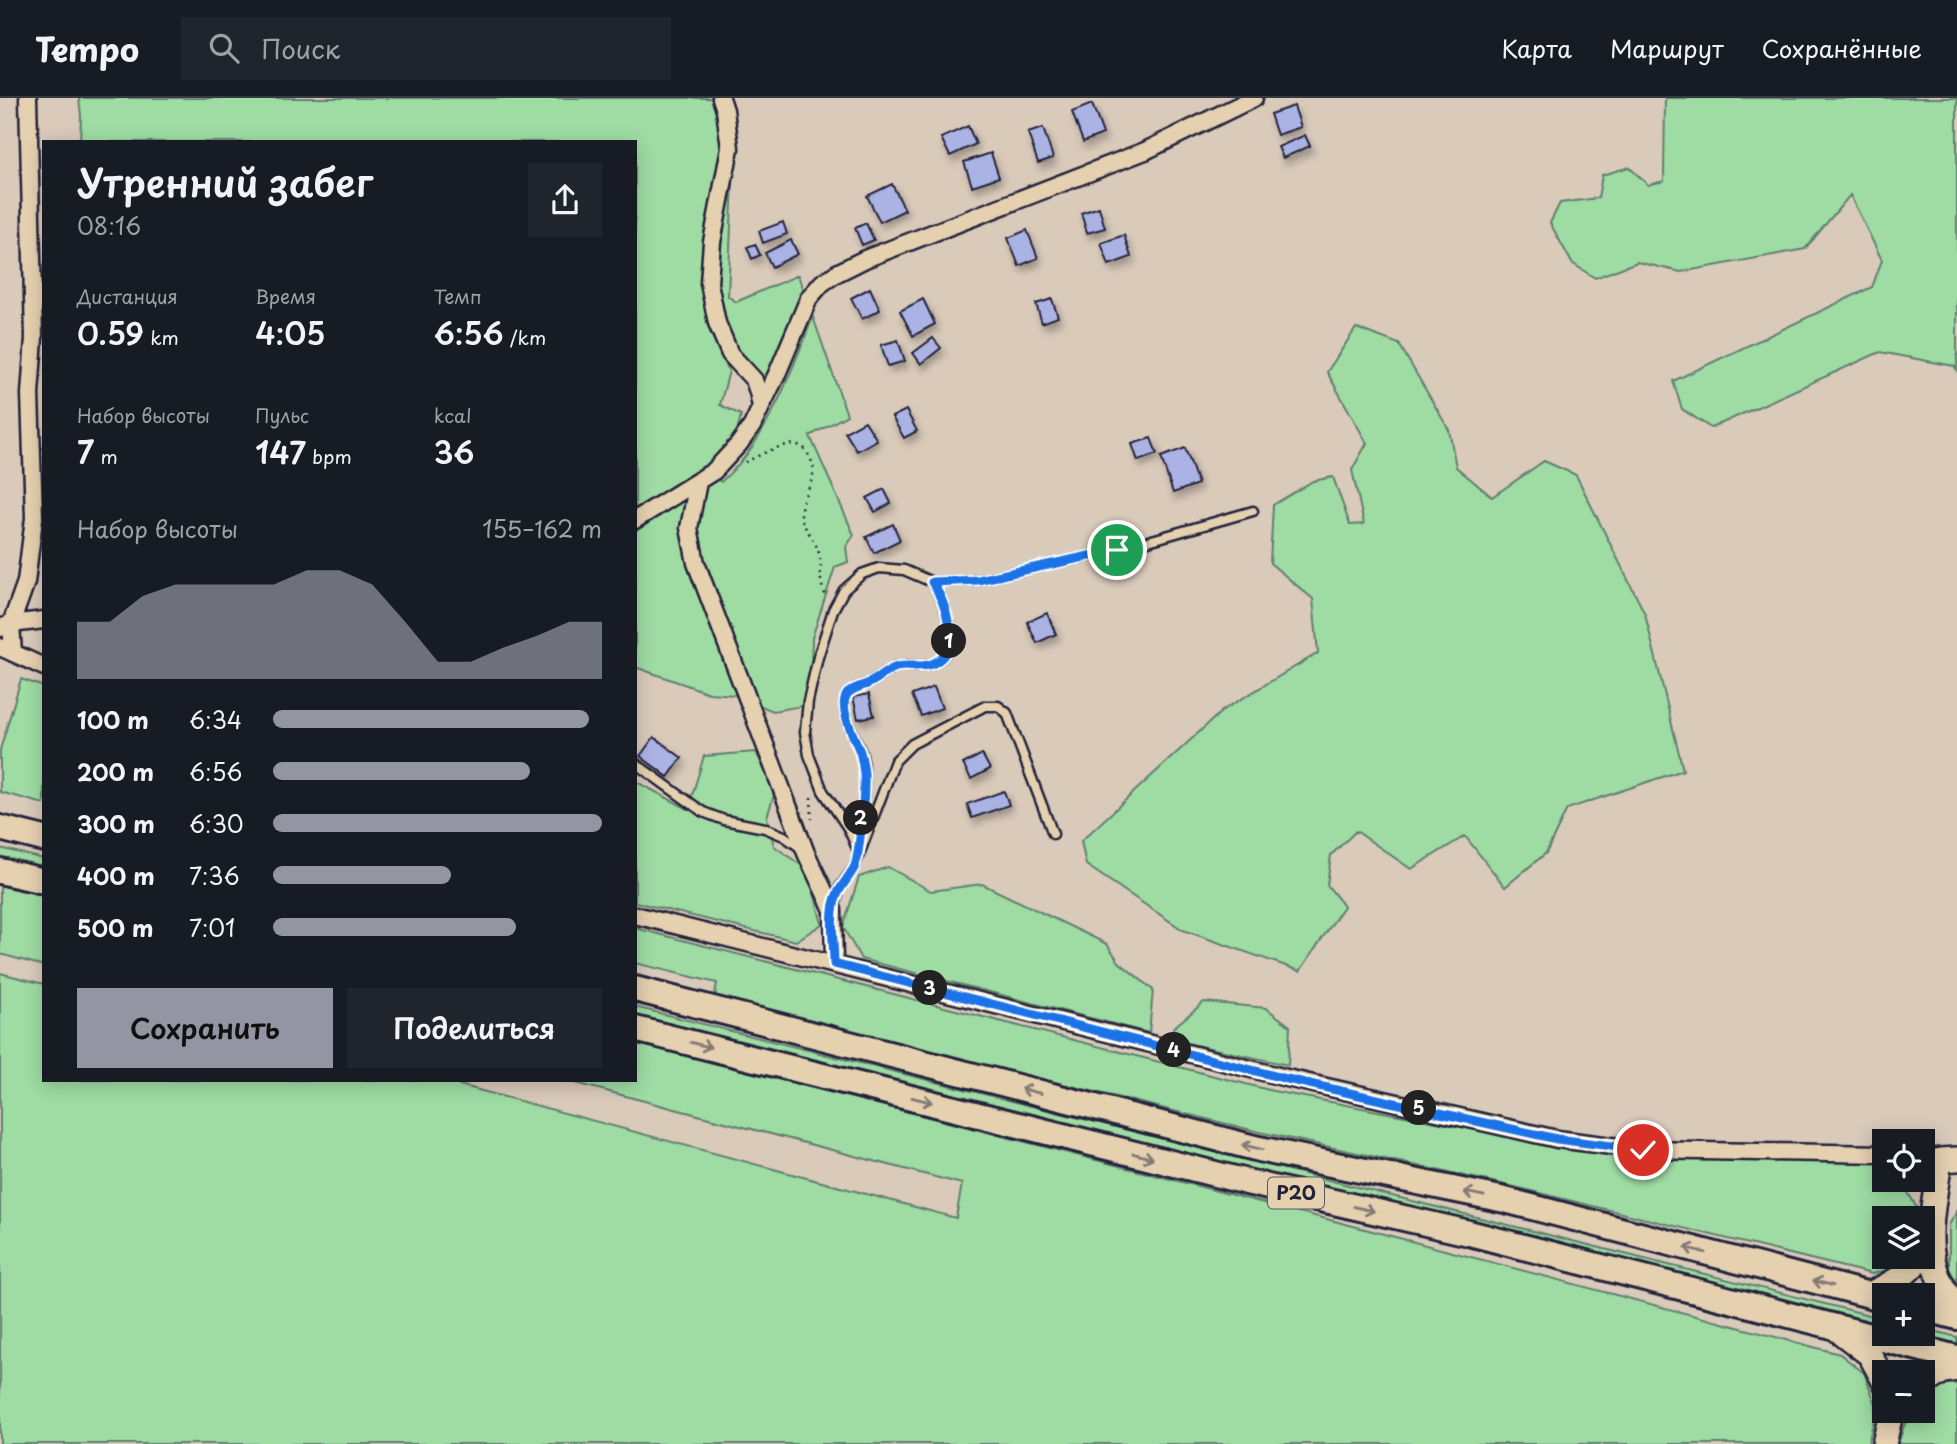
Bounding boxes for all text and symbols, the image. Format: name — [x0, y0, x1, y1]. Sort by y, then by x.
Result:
search box — [181, 17, 671, 80]
text: Tempo — [35, 23, 139, 73]
icon: search — [205, 29, 243, 67]
text: Поиск — [261, 29, 340, 68]
text: Карта — [1501, 30, 1572, 66]
text: Маршрут — [1610, 30, 1724, 66]
text: Сохранённые — [1762, 30, 1922, 66]
text: Утренний забег — [77, 153, 373, 210]
button: share — [528, 163, 602, 237]
text: 08:16 — [77, 208, 141, 243]
text: Дистанция — [77, 282, 178, 310]
text: Время — [255, 282, 316, 310]
text: Темп — [434, 282, 482, 310]
text: 0.59 — [77, 310, 144, 355]
text: 4:05 — [255, 310, 326, 355]
text: 6:56 — [434, 310, 504, 355]
text: km — [144, 323, 179, 351]
text: /km — [504, 323, 546, 351]
text: Набор высоты — [77, 401, 210, 429]
text: Пульс — [255, 401, 309, 429]
text: kcal — [434, 401, 472, 429]
text: 7 — [77, 429, 94, 474]
text: 147 — [255, 429, 306, 474]
text: 36 — [434, 429, 474, 474]
text: m — [94, 442, 118, 470]
text: bpm — [306, 442, 352, 470]
text: Набор высоты — [77, 511, 238, 546]
text: 155–162 m — [482, 511, 602, 546]
pin — [1087, 520, 1147, 580]
icon: arrive — [1098, 531, 1136, 569]
pin: 1 — [932, 624, 967, 658]
text: 1 — [944, 626, 953, 654]
text: 100 m — [77, 702, 149, 737]
text: 6:34 — [189, 702, 242, 737]
text: 200 m — [77, 754, 154, 789]
text: 6:56 — [189, 754, 242, 789]
pin: 2 — [844, 800, 878, 836]
text: 2 — [854, 803, 867, 831]
text: 300 m — [77, 806, 155, 841]
text: 6:30 — [189, 806, 244, 841]
text: 400 m — [77, 858, 155, 893]
text: 7:36 — [189, 858, 240, 893]
text: 500 m — [77, 910, 154, 945]
text: 7:01 — [189, 910, 235, 945]
pin: 3 — [912, 970, 948, 1006]
text: 3 — [923, 973, 936, 1001]
button: Сохранить — [77, 988, 333, 1068]
button: Поделиться — [347, 988, 602, 1068]
pin: 4 — [1156, 1032, 1192, 1068]
text: 4 — [1167, 1035, 1180, 1063]
one-way arrow — [690, 1039, 712, 1052]
one-way arrow — [1020, 1084, 1043, 1097]
pin: 5 — [1402, 1090, 1436, 1126]
text: 5 — [1412, 1093, 1425, 1121]
one-way arrow — [910, 1094, 933, 1107]
pin — [1613, 1120, 1673, 1180]
map controls — [1872, 1129, 1935, 1423]
button: locate — [1872, 1129, 1935, 1192]
icon: check — [1624, 1131, 1662, 1169]
one-way arrow — [1241, 1140, 1263, 1153]
one-way arrow — [1131, 1150, 1154, 1163]
road number: Р20 — [1268, 1177, 1324, 1208]
one-way arrow — [1463, 1187, 1486, 1201]
one-way arrow — [1352, 1202, 1375, 1216]
button: layers — [1872, 1206, 1935, 1269]
one-way arrow — [1684, 1243, 1706, 1256]
one-way arrow — [1812, 1276, 1835, 1289]
button: + — [1872, 1283, 1935, 1346]
button: − — [1872, 1360, 1935, 1423]

